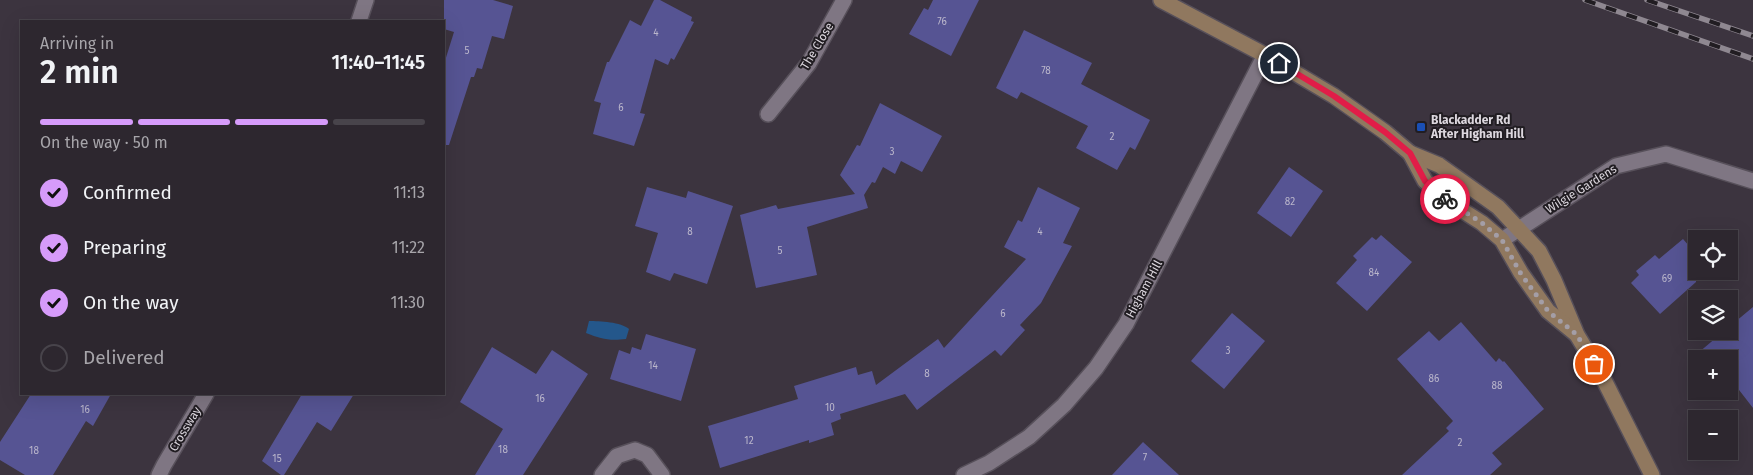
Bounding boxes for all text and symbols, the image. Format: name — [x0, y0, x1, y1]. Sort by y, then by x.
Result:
house number: 76 — [937, 16, 947, 28]
street label: The Close — [798, 20, 836, 72]
house number: 4 — [653, 27, 659, 39]
text: Arriving in — [40, 34, 114, 53]
pin — [1258, 42, 1300, 84]
house number: 5 — [464, 45, 470, 57]
icon: home — [1265, 49, 1293, 77]
text: 11:40–11:45 — [332, 51, 425, 74]
text: 2 min — [40, 53, 119, 91]
house number: 78 — [1041, 65, 1051, 77]
house number: 6 — [618, 102, 624, 114]
place label: Blackadder Rd After Higham Hill — [1430, 113, 1524, 141]
marker: Blackadder Rd After Higham Hill — [1415, 121, 1427, 133]
house number: 2 — [1110, 131, 1115, 143]
text: On the way · 50 m — [40, 133, 168, 152]
house number: 3 — [890, 146, 895, 158]
street label: Wilgie Gardens — [1543, 161, 1619, 216]
courier — [1420, 174, 1470, 224]
icon: check — [40, 179, 68, 207]
text: Confirmed — [83, 181, 172, 204]
text: 11:13 — [393, 183, 425, 202]
icon: bike — [1431, 185, 1459, 213]
house number: 82 — [1285, 196, 1295, 208]
house number: 8 — [687, 226, 693, 238]
house number: 4 — [1037, 226, 1043, 238]
map controls — [1688, 230, 1738, 460]
button: locate — [1688, 230, 1738, 280]
icon: check — [40, 234, 68, 262]
text: Preparing — [83, 236, 166, 259]
text: 11:22 — [392, 238, 425, 257]
house number: 5 — [777, 245, 783, 257]
street label: Higham Hill — [1123, 257, 1165, 320]
house number: 84 — [1369, 267, 1380, 279]
house number: 69 — [1662, 273, 1672, 285]
icon: check — [40, 289, 68, 317]
button: layers — [1688, 290, 1738, 340]
text: On the way — [83, 291, 179, 314]
text: 11:30 — [390, 293, 425, 312]
house number: 6 — [1000, 308, 1006, 320]
pin — [1573, 343, 1615, 385]
house number: 3 — [1226, 345, 1231, 357]
text: Delivered — [83, 346, 165, 369]
icon: bag — [1580, 350, 1608, 378]
button: + — [1688, 350, 1738, 400]
house number: 14 — [648, 360, 659, 372]
house number: 8 — [924, 368, 930, 380]
house number: 86 — [1429, 373, 1439, 385]
house number: 88 — [1491, 380, 1503, 392]
house number: 16 — [535, 393, 545, 405]
house number: 10 — [825, 402, 835, 414]
house number: 16 — [80, 404, 90, 416]
street label: Crossway — [166, 404, 204, 454]
button: − — [1688, 410, 1738, 460]
house number: 12 — [744, 435, 754, 447]
house number: 2 — [1458, 437, 1463, 449]
house number: 18 — [498, 444, 508, 456]
house number: 18 — [29, 445, 39, 457]
house number: 7 — [1143, 452, 1148, 464]
house number: 15 — [272, 453, 282, 465]

